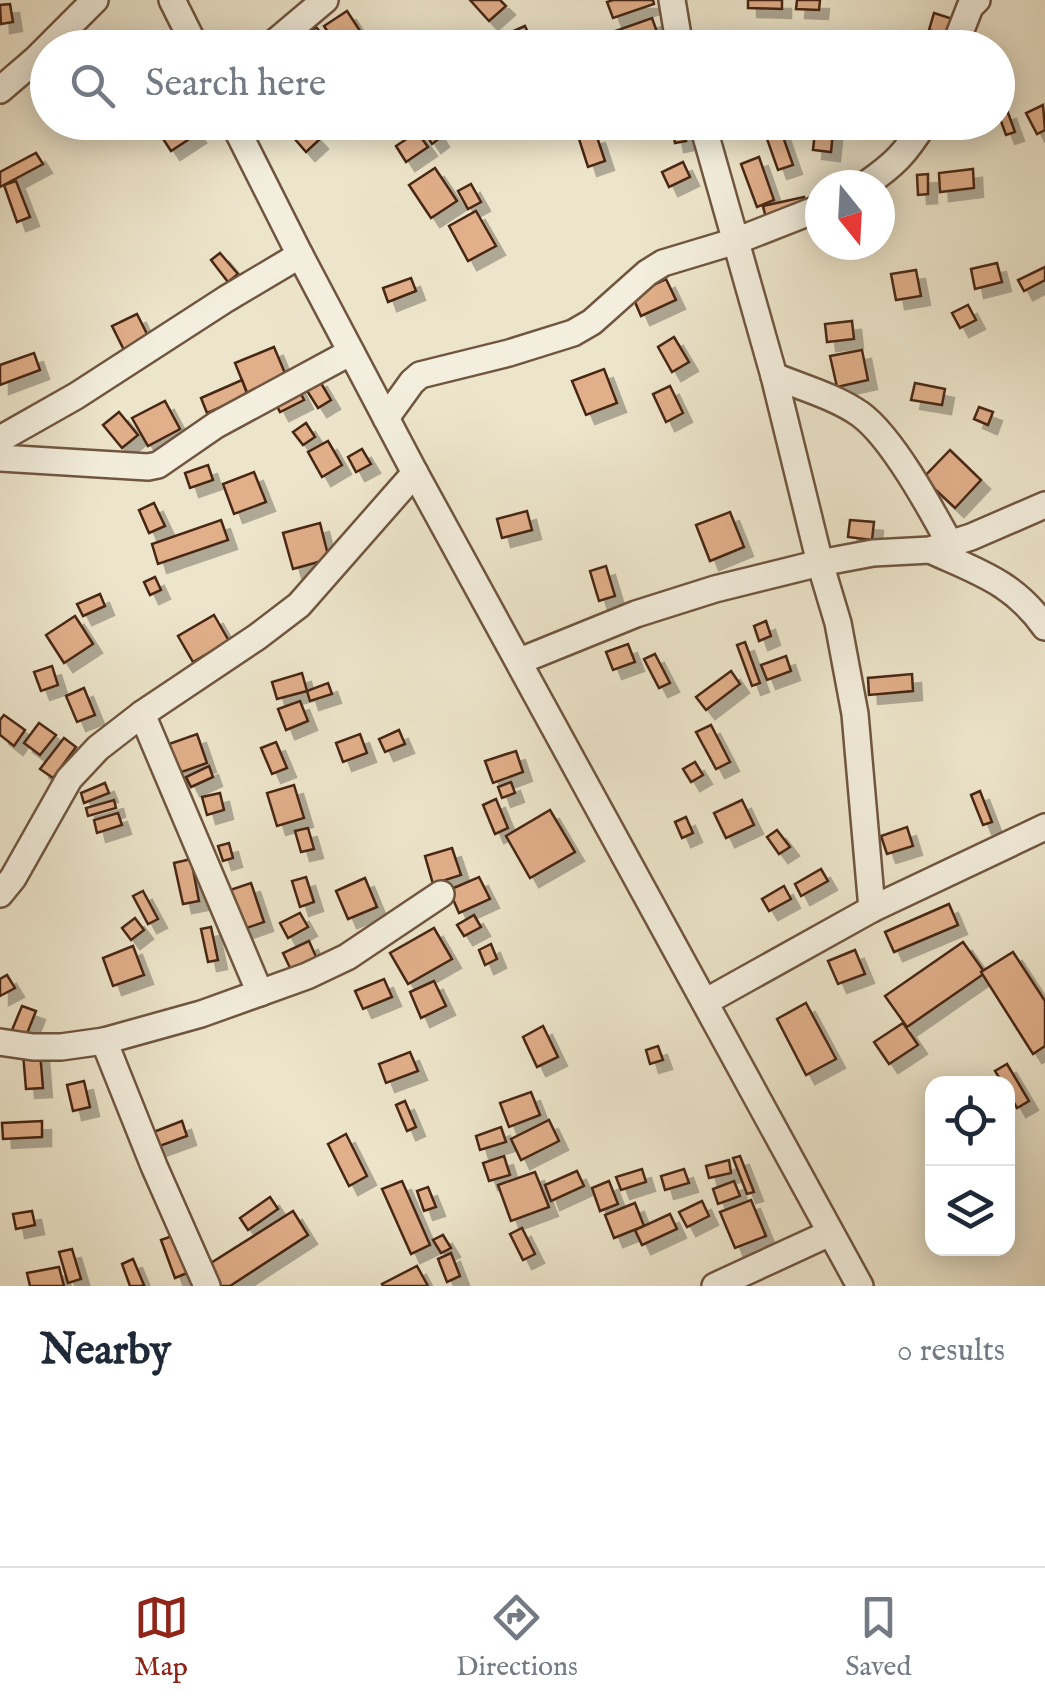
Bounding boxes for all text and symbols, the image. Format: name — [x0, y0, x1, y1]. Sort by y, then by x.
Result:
search box — [30, 30, 1015, 140]
icon: search — [65, 58, 120, 113]
text: Search here — [145, 61, 326, 109]
north arrow — [805, 170, 895, 260]
map controls — [925, 1076, 1015, 1256]
button: locate — [925, 1076, 1015, 1166]
button: layers — [925, 1166, 1015, 1256]
text: Nearby — [40, 1325, 171, 1378]
text: 0 results — [897, 1331, 1005, 1372]
tab: Map — [134, 1590, 189, 1685]
tab: Directions — [456, 1590, 578, 1685]
tab: Saved — [845, 1590, 911, 1685]

